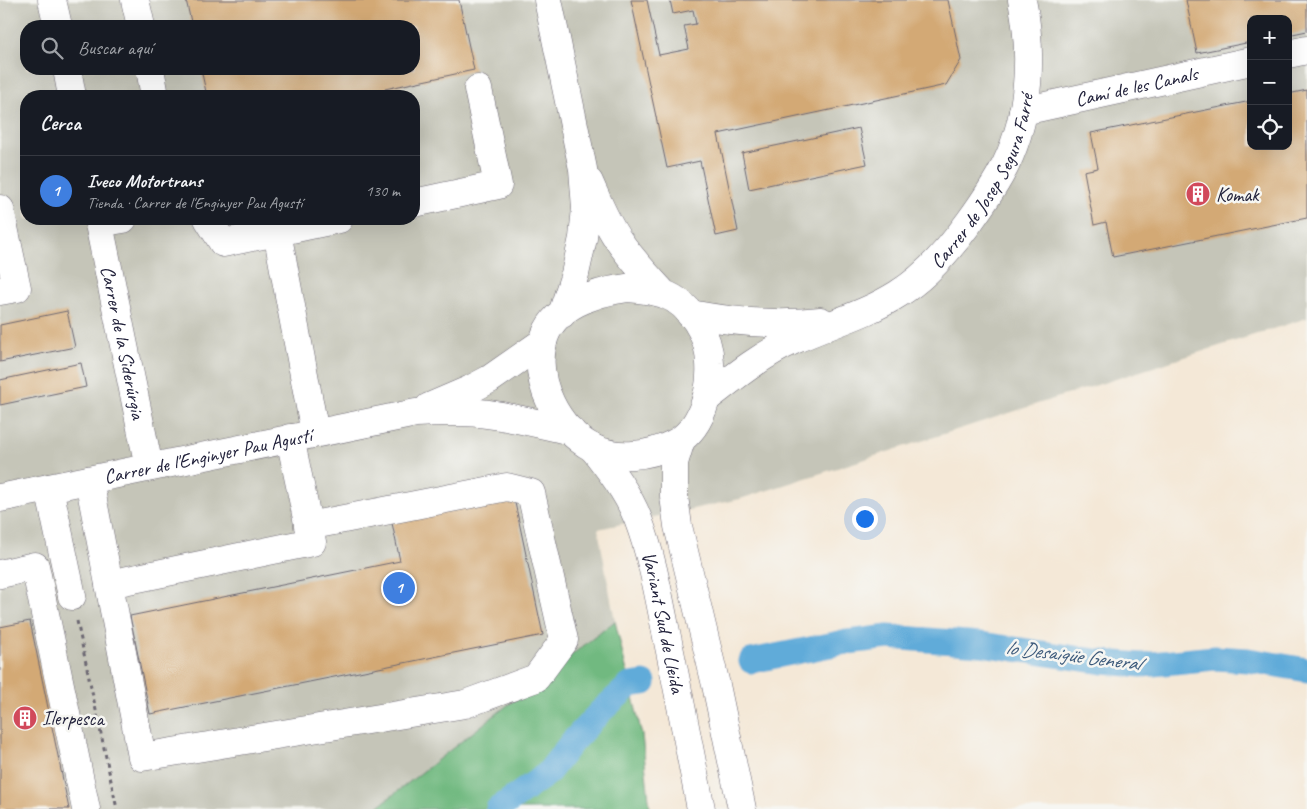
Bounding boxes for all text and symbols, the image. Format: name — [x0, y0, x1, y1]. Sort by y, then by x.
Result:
map controls — [1247, 15, 1292, 150]
button: + — [1247, 15, 1292, 60]
search box — [20, 20, 420, 75]
icon: search — [38, 34, 66, 62]
text: Buscar aquí — [78, 36, 152, 60]
button: − — [1247, 60, 1292, 105]
street label: Camí de les Canals — [1073, 61, 1202, 112]
street label: Carrer de Josep Segura Farré — [925, 89, 1039, 274]
button: locate — [1247, 105, 1292, 150]
text: Cerca — [40, 110, 81, 136]
text: Iveco Motortrans — [87, 169, 202, 193]
text: 1 — [52, 181, 60, 201]
text: 130 m — [366, 181, 400, 201]
building icon: Komak — [1185, 181, 1211, 207]
place label: Komak — [1216, 182, 1260, 207]
text: Tienda · Carrer de l'Enginyer Pau Agustí — [87, 193, 302, 213]
street label: Carrer de la Siderúrgia — [95, 264, 151, 423]
street label: Carrer de l'Enginyer Pau Agustí — [102, 422, 318, 489]
your location — [852, 506, 878, 532]
street label: Variant Sud de Lleida — [636, 549, 691, 697]
pin: 1 — [383, 569, 415, 607]
water label: lo Desaigüe General — [1004, 634, 1148, 677]
building icon: Ilerpesca — [12, 705, 38, 731]
place label: Ilerpesca — [42, 706, 105, 731]

